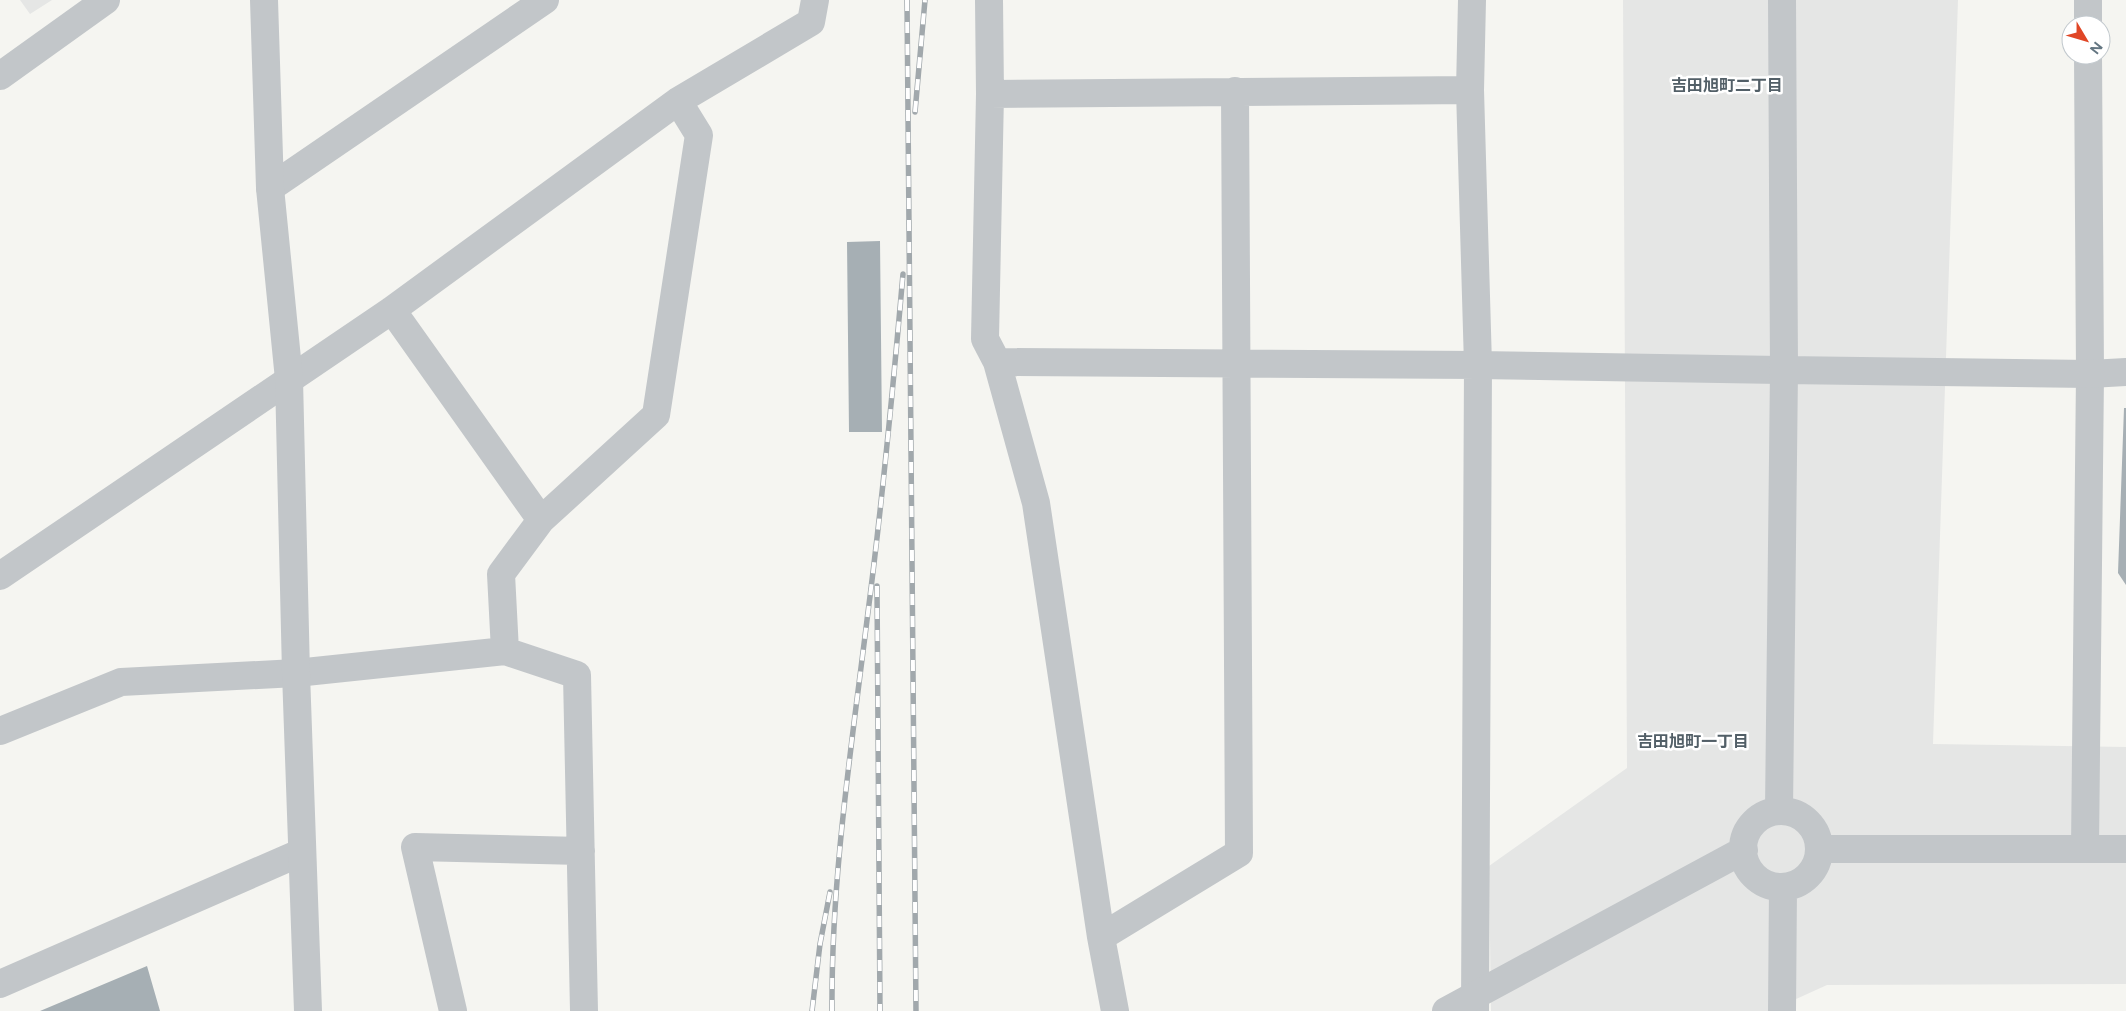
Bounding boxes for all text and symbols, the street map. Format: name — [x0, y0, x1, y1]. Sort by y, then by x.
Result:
north arrow — [2061, 15, 2111, 65]
text: N — [2086, 38, 2106, 57]
district label: 吉田旭町二丁目 — [1671, 76, 1783, 95]
district label: 吉田旭町一丁目 — [1637, 732, 1749, 751]

